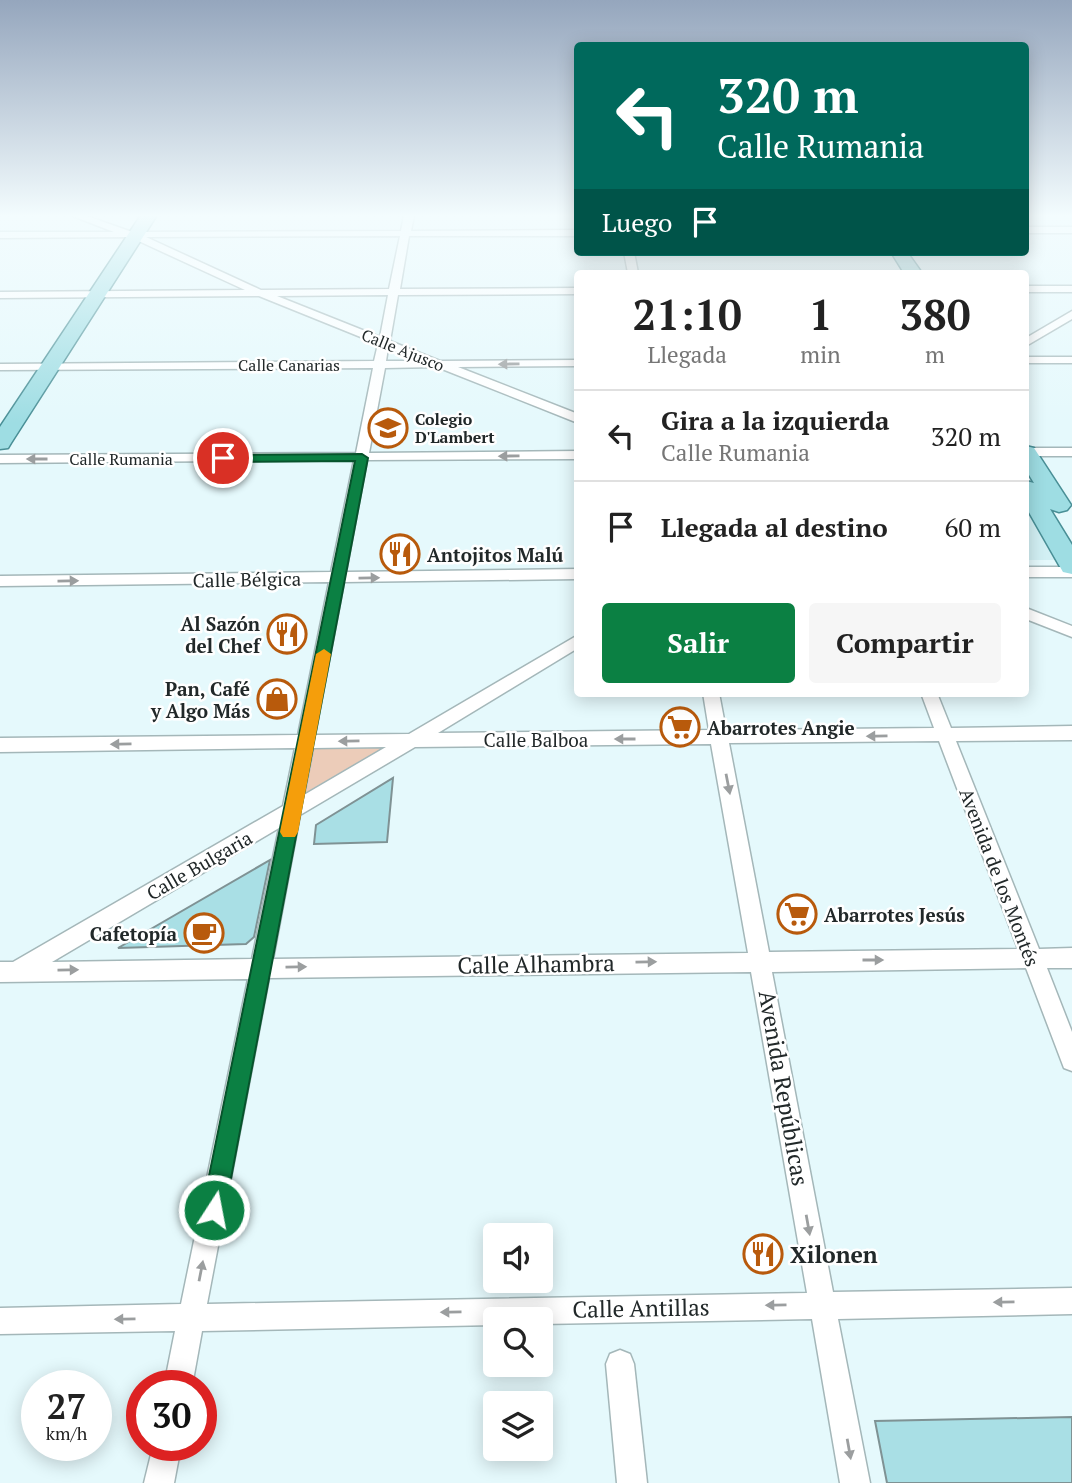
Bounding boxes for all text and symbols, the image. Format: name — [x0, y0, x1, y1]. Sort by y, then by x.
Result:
text: 320 m — [717, 62, 859, 127]
icon: left — [602, 70, 693, 161]
text: Calle Rumania — [717, 125, 924, 167]
icon: arrive — [686, 203, 724, 241]
text: Luego — [602, 205, 672, 239]
text: 21:10 — [633, 286, 742, 342]
text: 1 — [809, 286, 832, 342]
text: 380 — [899, 286, 970, 342]
street label: Calle Ajusco — [358, 323, 448, 377]
text: Llegada — [648, 339, 727, 370]
text: min — [800, 339, 841, 370]
text: m — [925, 339, 945, 370]
street label: Calle Canarias — [238, 354, 340, 376]
one-way arrow — [498, 358, 520, 370]
text: Gira a la izquierda — [661, 403, 889, 437]
school or university icon: Colegio D'Lambert — [367, 407, 409, 449]
place label: Colegio D'Lambert — [415, 408, 495, 448]
icon: left — [602, 417, 640, 455]
text: 320 m — [931, 419, 1001, 453]
pin — [193, 428, 253, 488]
text: Calle Rumania — [661, 437, 810, 468]
icon: arrive — [204, 439, 242, 477]
street label: Calle Rumania — [69, 448, 173, 470]
one-way arrow — [498, 450, 520, 462]
one-way arrow — [26, 453, 48, 465]
icon: arrive — [602, 508, 640, 546]
text: Llegada al destino — [661, 510, 888, 544]
text: 60 m — [945, 510, 1001, 544]
restaurant icon: Antojitos Malú — [379, 533, 421, 575]
place label: Antojitos Malú — [427, 542, 563, 567]
street label: Calle Bélgica — [193, 566, 302, 592]
one-way arrow — [358, 572, 380, 584]
one-way arrow — [57, 575, 79, 587]
button: Salir — [602, 603, 795, 683]
button: Compartir — [809, 603, 1001, 683]
place label: Al Sazón del Chef — [180, 611, 262, 658]
restaurant icon: Al Sazón del Chef — [266, 613, 308, 655]
place label: Pan, Café y Algo Más — [150, 676, 250, 723]
shop icon: Pan, Café y Algo Más — [256, 678, 298, 720]
supermarket icon: Abarrotes Angie — [659, 706, 701, 748]
place label: Abarrotes Angie — [707, 715, 855, 740]
street label: Calle Balboa — [484, 727, 589, 752]
one-way arrow — [866, 730, 888, 742]
one-way arrow — [614, 733, 636, 744]
one-way arrow — [337, 735, 359, 747]
one-way arrow — [110, 738, 132, 750]
one-way arrow — [722, 773, 733, 795]
street label: Avenida de los Montés — [954, 784, 1046, 970]
street label: Calle Bulgaria — [142, 824, 257, 905]
supermarket icon: Abarrotes Jesús — [776, 893, 818, 935]
place label: Abarrotes Jesús — [824, 902, 965, 927]
cafe icon: Cafetopía — [183, 912, 225, 954]
place label: Cafetopía — [90, 921, 177, 946]
street label: Calle Alhambra — [457, 947, 615, 981]
one-way arrow — [862, 954, 884, 966]
one-way arrow — [635, 956, 657, 968]
one-way arrow — [285, 961, 307, 973]
one-way arrow — [57, 964, 79, 976]
street label: Avenida Repúblicas — [752, 988, 816, 1188]
position arrow — [177, 1173, 251, 1247]
one-way arrow — [803, 1214, 814, 1236]
map controls — [483, 1223, 553, 1461]
button: sound — [483, 1223, 553, 1293]
restaurant icon: Xilonen — [742, 1233, 784, 1275]
place label: Xilonen — [790, 1239, 878, 1270]
one-way arrow — [196, 1260, 207, 1282]
street label: Calle Antillas — [572, 1291, 710, 1325]
one-way arrow — [993, 1296, 1015, 1307]
one-way arrow — [765, 1299, 787, 1311]
one-way arrow — [440, 1306, 462, 1318]
button: search — [483, 1307, 553, 1377]
one-way arrow — [114, 1313, 136, 1325]
speed limit sign: 30 — [126, 1370, 217, 1461]
text: 27 — [47, 1383, 86, 1429]
button: layers — [483, 1391, 553, 1461]
text: km/h — [46, 1421, 87, 1445]
one-way arrow — [844, 1438, 855, 1460]

